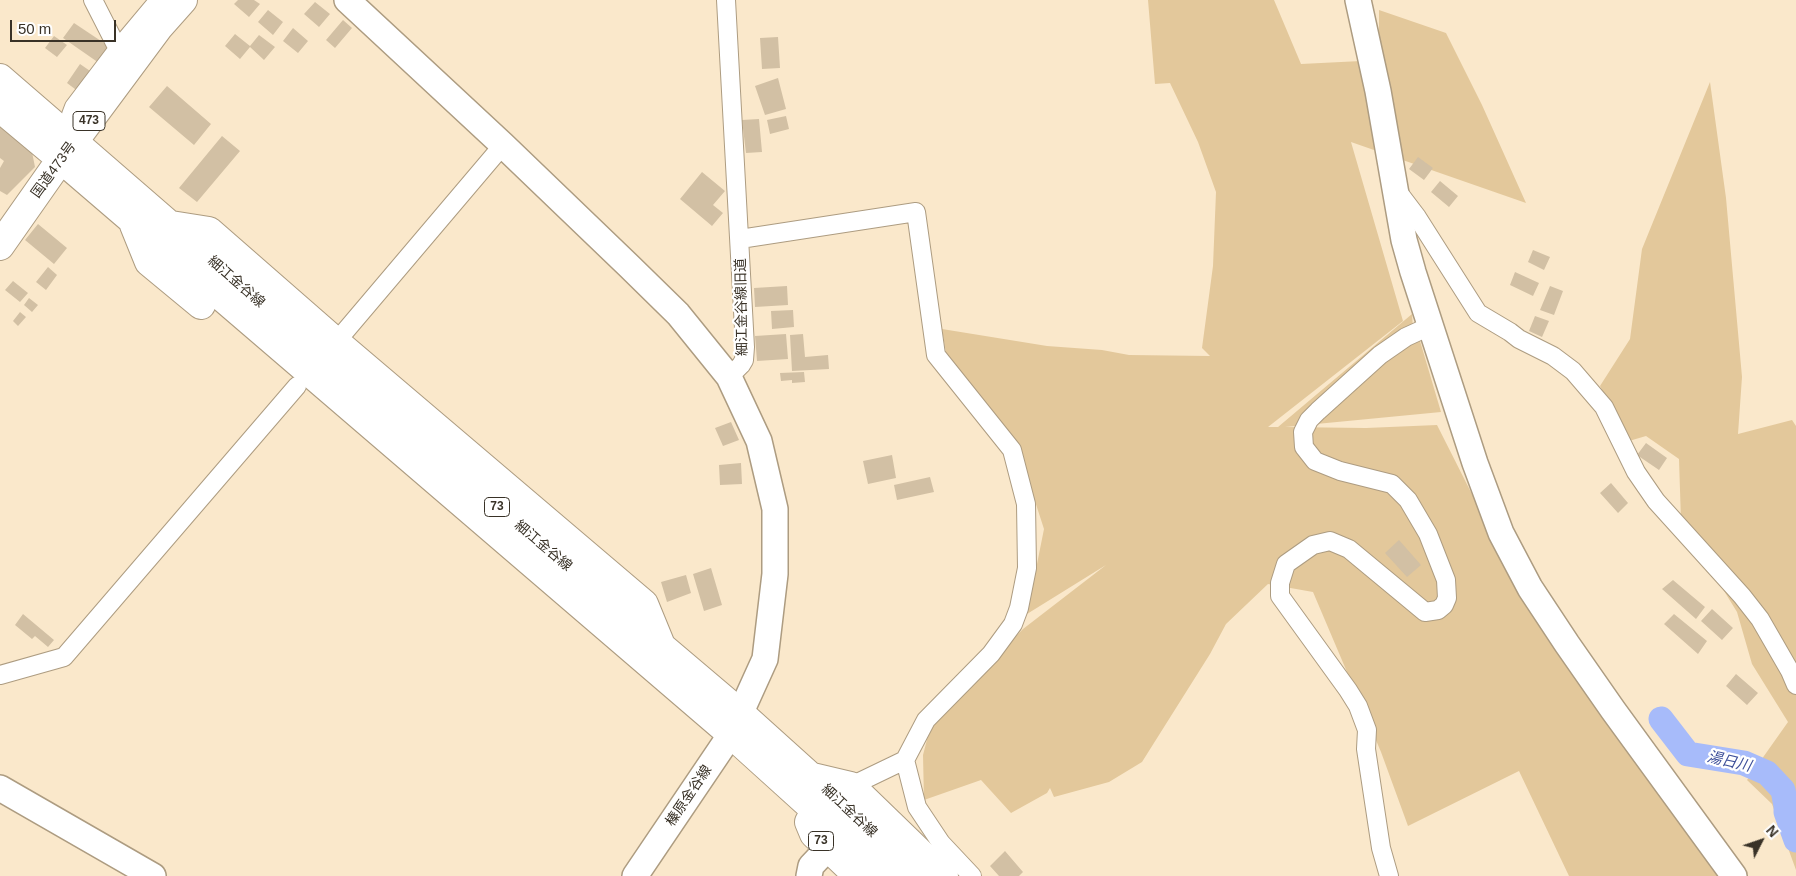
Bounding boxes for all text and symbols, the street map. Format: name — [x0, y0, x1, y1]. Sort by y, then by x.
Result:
scale bar — [12, 10, 119, 42]
text: 50 m — [18, 20, 51, 37]
road number: 473 — [73, 112, 105, 130]
street label: 国道473号 — [28, 139, 80, 201]
street label: 細江金谷線 — [204, 253, 268, 311]
street label: 細江金谷線旧道 — [733, 258, 751, 356]
road number: 73 — [484, 498, 510, 516]
street label: 細江金谷線 — [511, 517, 575, 575]
water label: 湯日川 — [1705, 748, 1753, 776]
street label: 榛原金谷線 — [662, 762, 716, 830]
street label: 細江金谷線 — [818, 781, 880, 841]
north arrow — [1736, 816, 1786, 866]
text: N — [1763, 822, 1782, 840]
road number: 73 — [808, 831, 834, 850]

